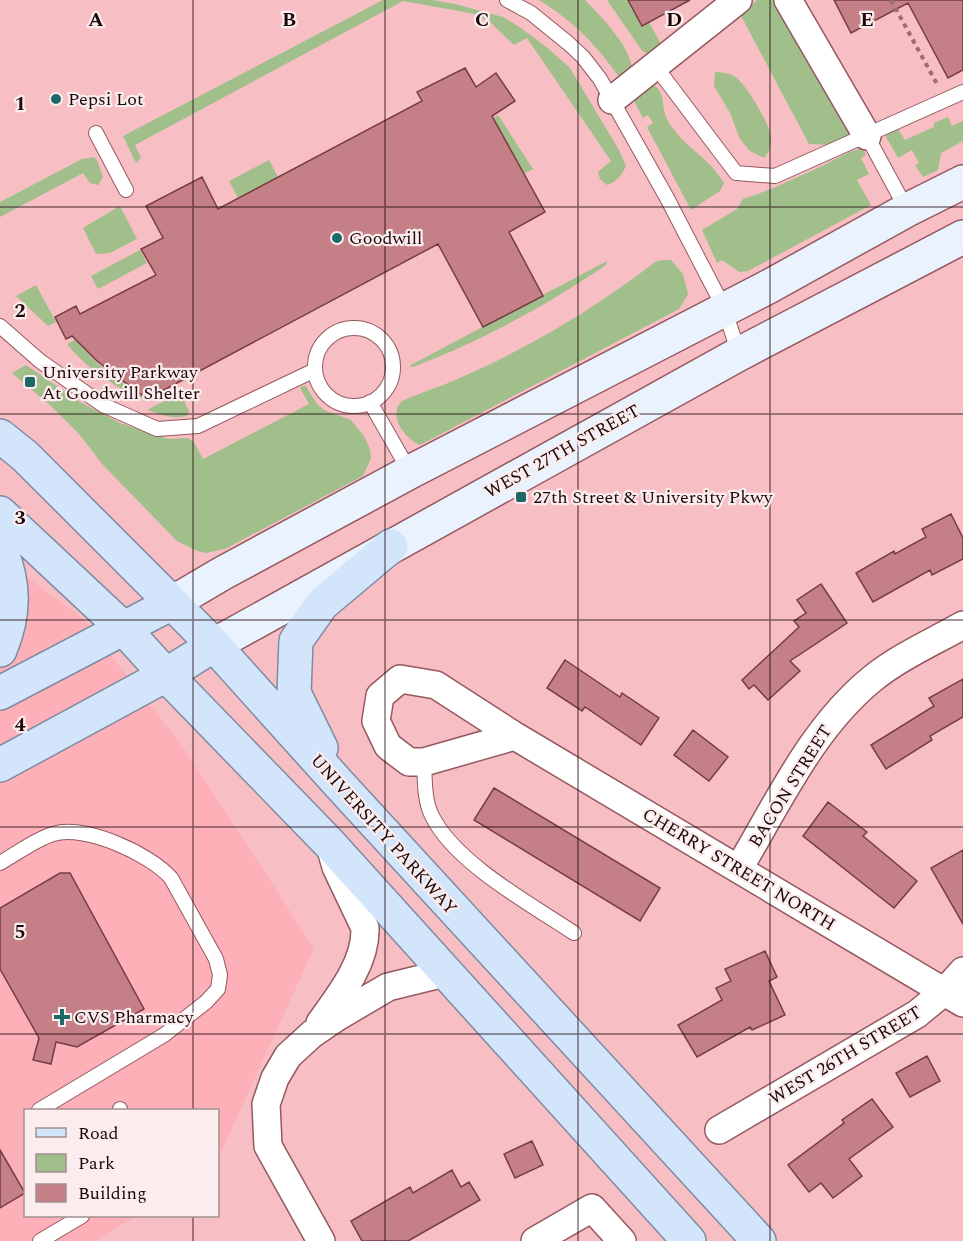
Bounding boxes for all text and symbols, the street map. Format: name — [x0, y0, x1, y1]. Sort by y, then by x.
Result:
text: A — [88, 5, 104, 35]
text: B — [282, 5, 296, 35]
text: C — [475, 5, 489, 35]
text: D — [666, 5, 682, 35]
text: E — [860, 5, 874, 35]
place label: Pepsi Lot — [68, 86, 143, 113]
text: 1 — [14, 89, 26, 119]
marker: Pepsi Lot — [49, 92, 63, 106]
place label: Goodwill — [349, 225, 422, 252]
marker: Goodwill — [330, 231, 344, 245]
text: 2 — [14, 296, 26, 326]
place label: University Parkway At Goodwill Shelter — [42, 359, 200, 407]
marker: University Parkway At Goodwill Shelter — [23, 375, 37, 389]
street label: WEST 27TH STREET — [480, 397, 645, 505]
place label: 27th Street & University Pkwy — [533, 484, 774, 511]
marker: 27th Street & University Pkwy — [514, 490, 528, 504]
text: 3 — [14, 503, 26, 533]
text: 4 — [14, 710, 26, 740]
street label: BACON STREET — [742, 720, 839, 853]
street label: UNIVERSITY PARKWAY — [304, 748, 464, 921]
street label: CHERRY STREET NORTH — [637, 801, 840, 938]
text: 5 — [14, 917, 26, 947]
street label: WEST 26TH STREET — [764, 999, 927, 1112]
place label: CVS Pharmacy — [74, 1004, 195, 1031]
marker: CVS Pharmacy — [55, 1010, 69, 1024]
legend — [24, 1109, 219, 1217]
text: Road — [78, 1120, 119, 1147]
text: Park — [78, 1150, 115, 1177]
text: Building — [78, 1180, 147, 1207]

